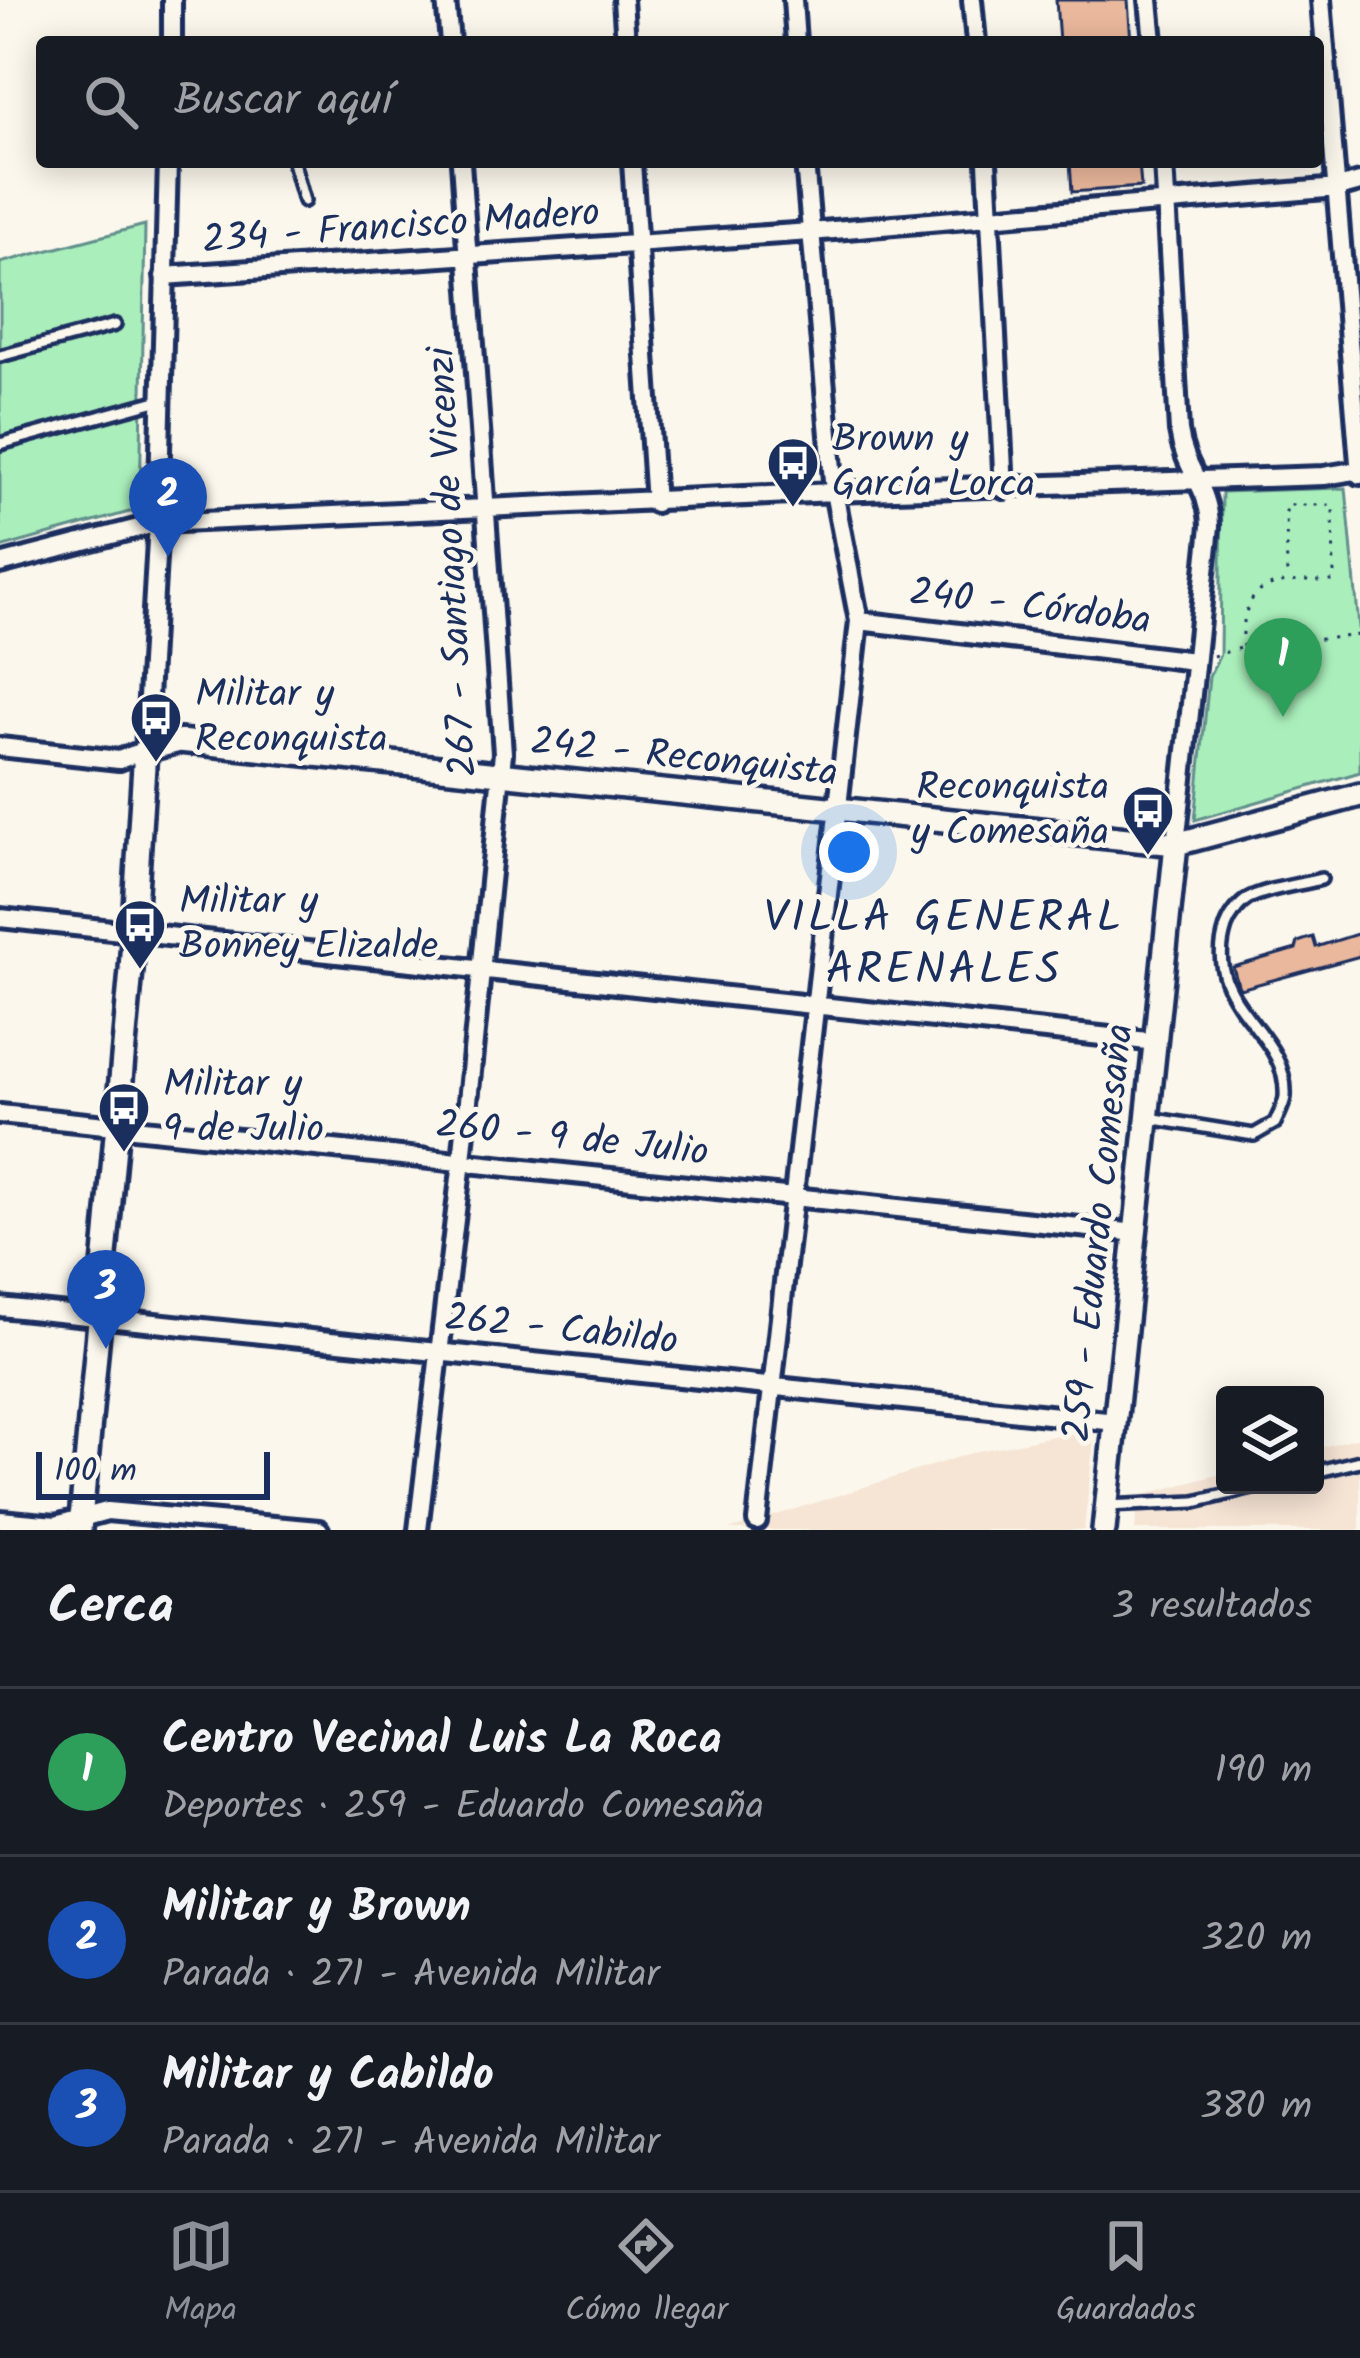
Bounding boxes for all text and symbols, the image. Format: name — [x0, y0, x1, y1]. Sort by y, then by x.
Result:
search box — [36, 36, 1324, 168]
text: Buscar aquí — [174, 66, 392, 138]
icon: search — [78, 69, 144, 135]
street label: 234 - Francisco Madero — [200, 183, 602, 273]
street label: 267 - Santiago de Vicenzi — [412, 344, 496, 779]
place label: Brown y García Lorca — [832, 410, 1035, 517]
bus stop icon: Brown y García Lorca — [765, 435, 821, 509]
pin: 2 — [129, 458, 207, 557]
street label: 240 - Córdoba — [906, 562, 1154, 654]
pin: 1 — [1244, 618, 1322, 717]
place label: Militar y Reconquista — [195, 665, 388, 772]
bus stop icon: Militar y Reconquista — [128, 690, 184, 764]
street label: 242 - Reconquista — [527, 712, 841, 806]
place label: Reconquista y Comesaña — [911, 758, 1109, 865]
bus stop icon: Reconquista y Comesaña — [1120, 783, 1176, 857]
your location — [819, 822, 879, 882]
place label: Militar y Bonney Elizalde — [179, 872, 438, 979]
district label: VILLA GENERAL ARENALES — [764, 883, 1124, 1007]
bus stop icon: Militar y Bonney Elizalde — [112, 897, 168, 971]
street label: 259 - Eduardo Comesaña — [1047, 1021, 1153, 1445]
place label: Militar y 9 de Julio — [163, 1055, 324, 1162]
bus stop icon: Militar y 9 de Julio — [96, 1080, 152, 1154]
street label: 260 - 9 de Julio — [433, 1095, 711, 1185]
pin: 3 — [67, 1250, 145, 1349]
street label: 262 - Cabildo — [441, 1288, 681, 1374]
map controls — [1216, 1386, 1324, 1494]
button: layers — [1216, 1386, 1324, 1494]
scale bar — [36, 1446, 270, 1499]
text: 100 m — [54, 1446, 137, 1499]
text: Cerca — [48, 1568, 174, 1649]
text: 3 resultados — [1112, 1577, 1312, 1639]
text: Centro Vecinal Luis La Roca — [162, 1705, 722, 1777]
text: 1 — [81, 1741, 93, 1803]
text: 190 m — [1215, 1741, 1312, 1803]
text: Deportes · 259 - Eduardo Comesaña — [162, 1777, 764, 1839]
text: Militar y Brown — [162, 1873, 471, 1945]
text: 2 — [76, 1909, 98, 1971]
text: 320 m — [1201, 1909, 1312, 1971]
text: Parada · 271 - Avenida Militar — [162, 1945, 659, 2007]
text: Militar y Cabildo — [162, 2041, 494, 2113]
text: 3 — [76, 2077, 98, 2139]
text: 380 m — [1200, 2077, 1312, 2139]
text: Parada · 271 - Avenida Militar — [162, 2113, 659, 2175]
tab: Mapa — [164, 2213, 237, 2338]
tab: Cómo llegar — [565, 2213, 728, 2338]
tab: Guardados — [1056, 2213, 1196, 2338]

